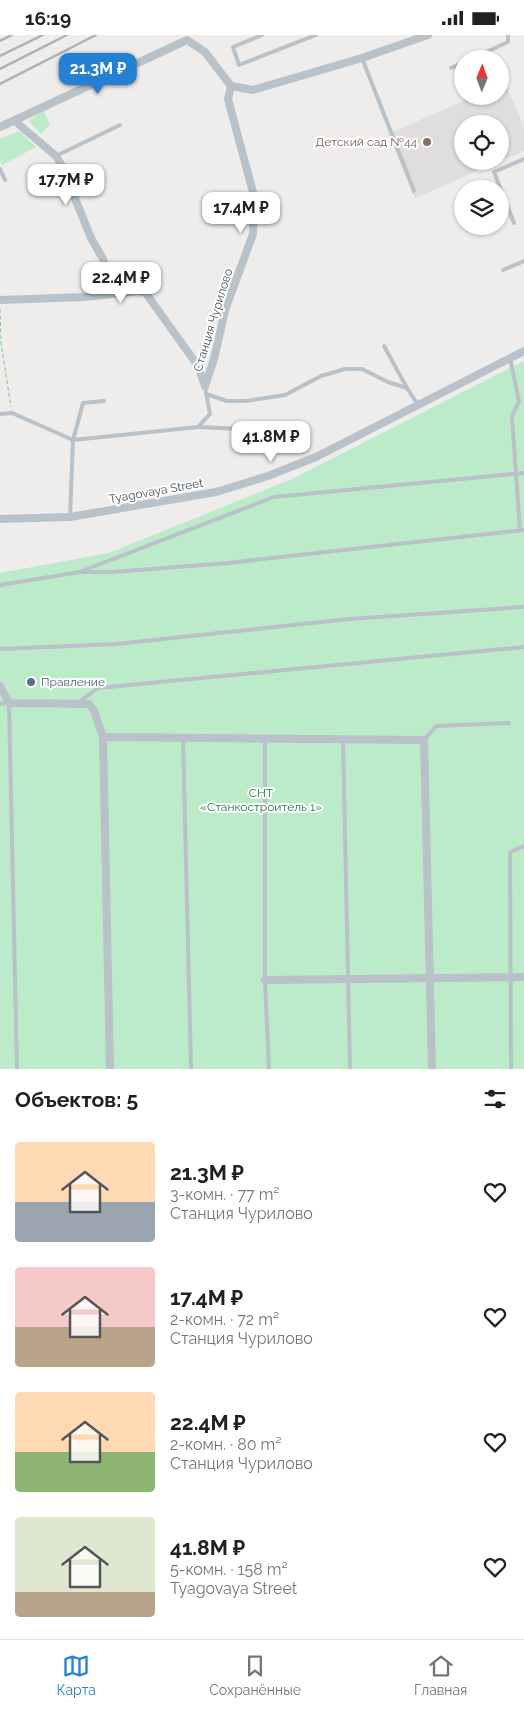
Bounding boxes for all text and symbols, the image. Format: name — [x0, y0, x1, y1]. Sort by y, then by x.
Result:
text: 16:19 — [25, 7, 71, 29]
north arrow — [454, 50, 509, 105]
map controls — [454, 50, 509, 235]
pin: 21.3M ₽ — [52, 53, 144, 95]
text: 21.3M ₽ — [70, 59, 126, 78]
button: locate — [454, 115, 509, 170]
place label: Детский сад №44 — [315, 135, 417, 149]
marker: Детский сад №44 — [421, 136, 433, 148]
pin: 17.7M ₽ — [20, 163, 112, 206]
text: 17.7M ₽ — [38, 170, 94, 189]
button: layers — [454, 180, 509, 235]
pin: 17.4M ₽ — [195, 191, 287, 234]
text: 17.4M ₽ — [213, 198, 269, 217]
pin: 22.4M ₽ — [75, 261, 167, 304]
street label: Станция Чурилово — [191, 267, 235, 373]
text: 22.4M ₽ — [92, 268, 150, 287]
pin: 41.8M ₽ — [225, 421, 317, 463]
text: 41.8M ₽ — [242, 427, 300, 446]
street label: Tyagovaya Street — [108, 476, 204, 506]
place label: Правление — [41, 675, 105, 689]
marker: Правление — [25, 676, 37, 688]
park label: СНТ «Станкостроитель 1» — [200, 786, 322, 814]
icon: filters — [481, 1085, 509, 1113]
text: Объектов: 5 — [15, 1087, 138, 1112]
text: 21.3M ₽ — [170, 1160, 244, 1185]
icon: home — [55, 1162, 115, 1222]
icon: heart — [481, 1178, 509, 1206]
text: 3-комн. · 77 m² — [170, 1185, 280, 1204]
text: Станция Чурилово — [170, 1204, 313, 1223]
text: 17.4M ₽ — [170, 1285, 243, 1310]
icon: home — [55, 1287, 115, 1347]
icon: heart — [481, 1303, 509, 1331]
text: 2-комн. · 72 m² — [170, 1310, 279, 1329]
text: Станция Чурилово — [170, 1329, 313, 1348]
text: 22.4M ₽ — [170, 1410, 246, 1435]
icon: home — [55, 1412, 115, 1472]
icon: heart — [481, 1428, 509, 1456]
text: 2-комн. · 80 m² — [170, 1435, 282, 1454]
text: Станция Чурилово — [170, 1454, 313, 1473]
text: 41.8M ₽ — [170, 1535, 245, 1560]
icon: home — [55, 1537, 115, 1597]
icon: heart — [481, 1553, 509, 1581]
text: 5-комн. · 158 m² — [170, 1560, 288, 1579]
text: Tyagovaya Street — [170, 1579, 297, 1598]
tab: Карта — [57, 1652, 96, 1698]
tab: Сохранённые — [209, 1652, 301, 1698]
tab: Главная — [414, 1652, 467, 1698]

